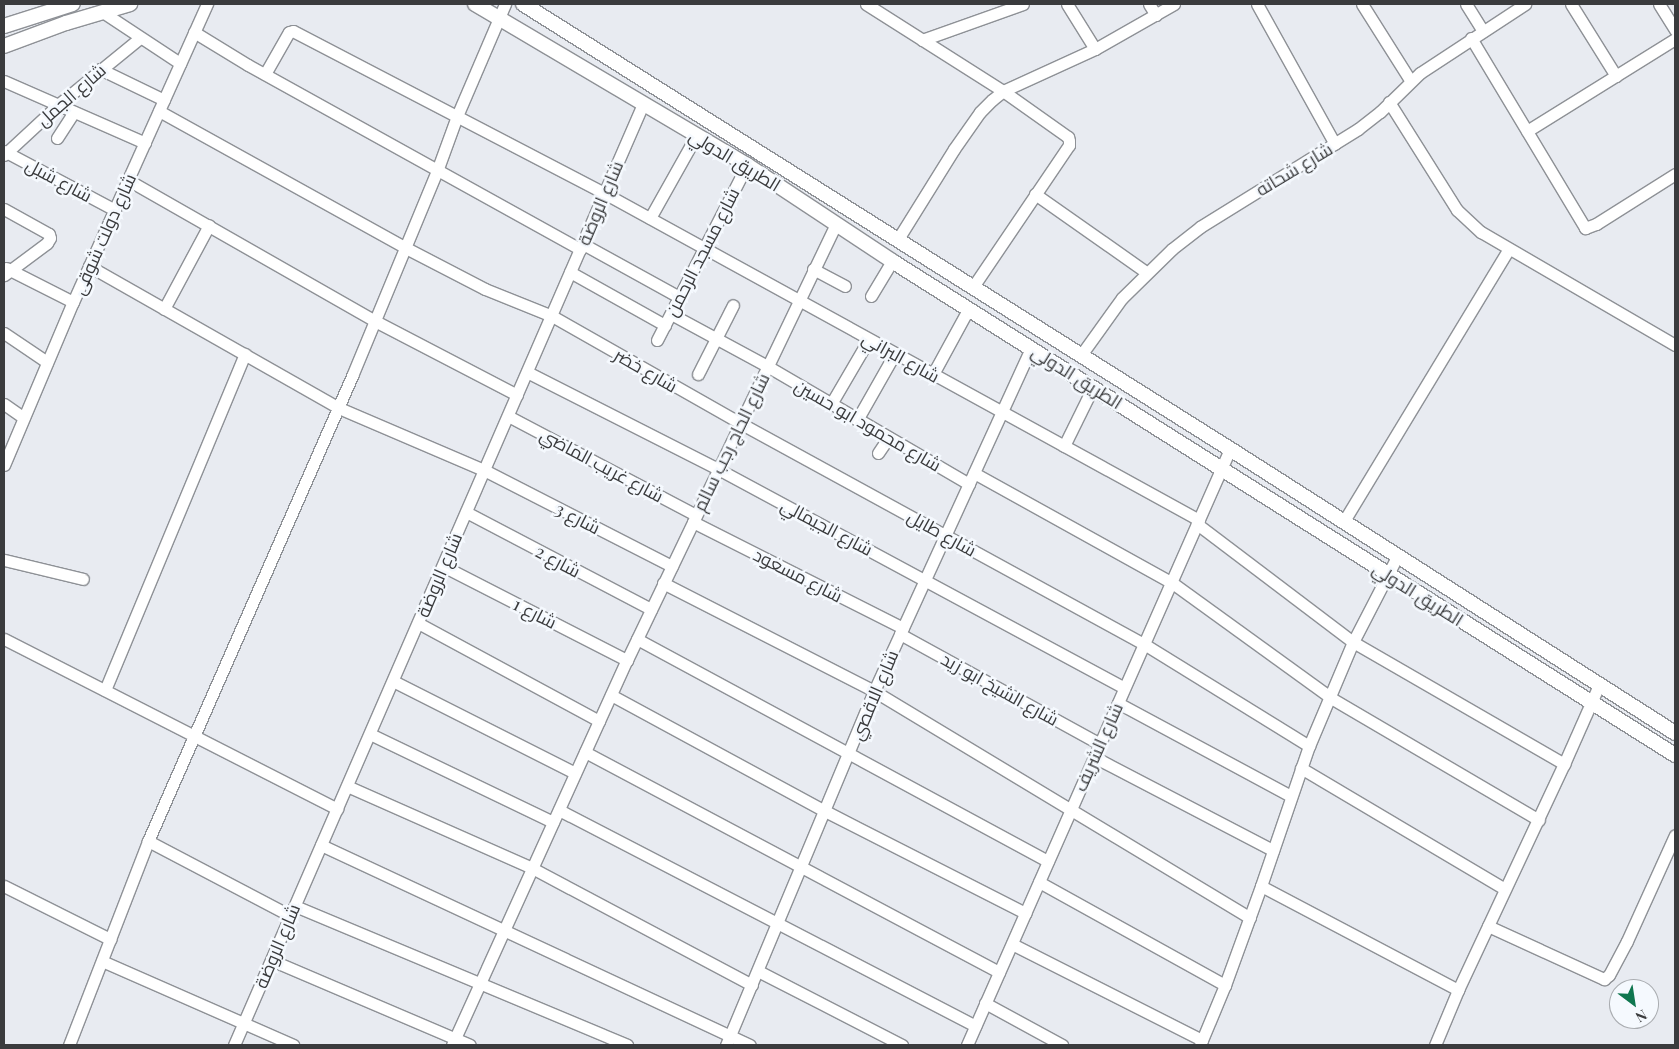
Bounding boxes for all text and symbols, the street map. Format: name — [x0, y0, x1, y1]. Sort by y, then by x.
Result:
street label: شارع الجمل — [32, 59, 110, 131]
street label: الطريق الدولي — [685, 124, 785, 196]
street label: شارع شحاته — [1252, 138, 1336, 200]
street label: شارع شبل — [22, 154, 96, 206]
street label: شارع الروضة — [573, 158, 627, 248]
street label: شارع دولت شوقى — [68, 170, 140, 298]
street label: شارع مسجد الرحمن — [660, 184, 744, 320]
street label: شارع البراني — [858, 327, 944, 387]
street label: الطريق الدولي — [1028, 341, 1126, 413]
street label: شارع خضر — [611, 343, 681, 397]
street label: شارع الحاج رجب سالم — [688, 369, 774, 515]
street label: شارع محمود ابو حسين — [791, 374, 945, 476]
street label: شارع غريب الماضي — [537, 423, 667, 507]
street label: شارع الجيمالي — [777, 494, 877, 560]
street label: شارع 3 — [552, 498, 604, 538]
street label: شارع طايل — [904, 505, 980, 561]
street label: شارع الروضة — [412, 530, 466, 620]
street label: شارع 2 — [532, 540, 584, 582]
street label: شارع مسعود — [750, 543, 846, 607]
street label: الطريق الدولي — [1369, 558, 1467, 630]
street label: شارع 1 — [510, 593, 560, 633]
street label: شارع الاقصي — [845, 647, 903, 743]
street label: شارع الشيخ ابو زيد — [938, 648, 1062, 730]
street label: شارع الشريف — [1069, 699, 1127, 795]
street label: شارع الروضة — [250, 901, 304, 991]
north arrow — [1609, 979, 1659, 1029]
text: N — [1632, 1006, 1651, 1027]

